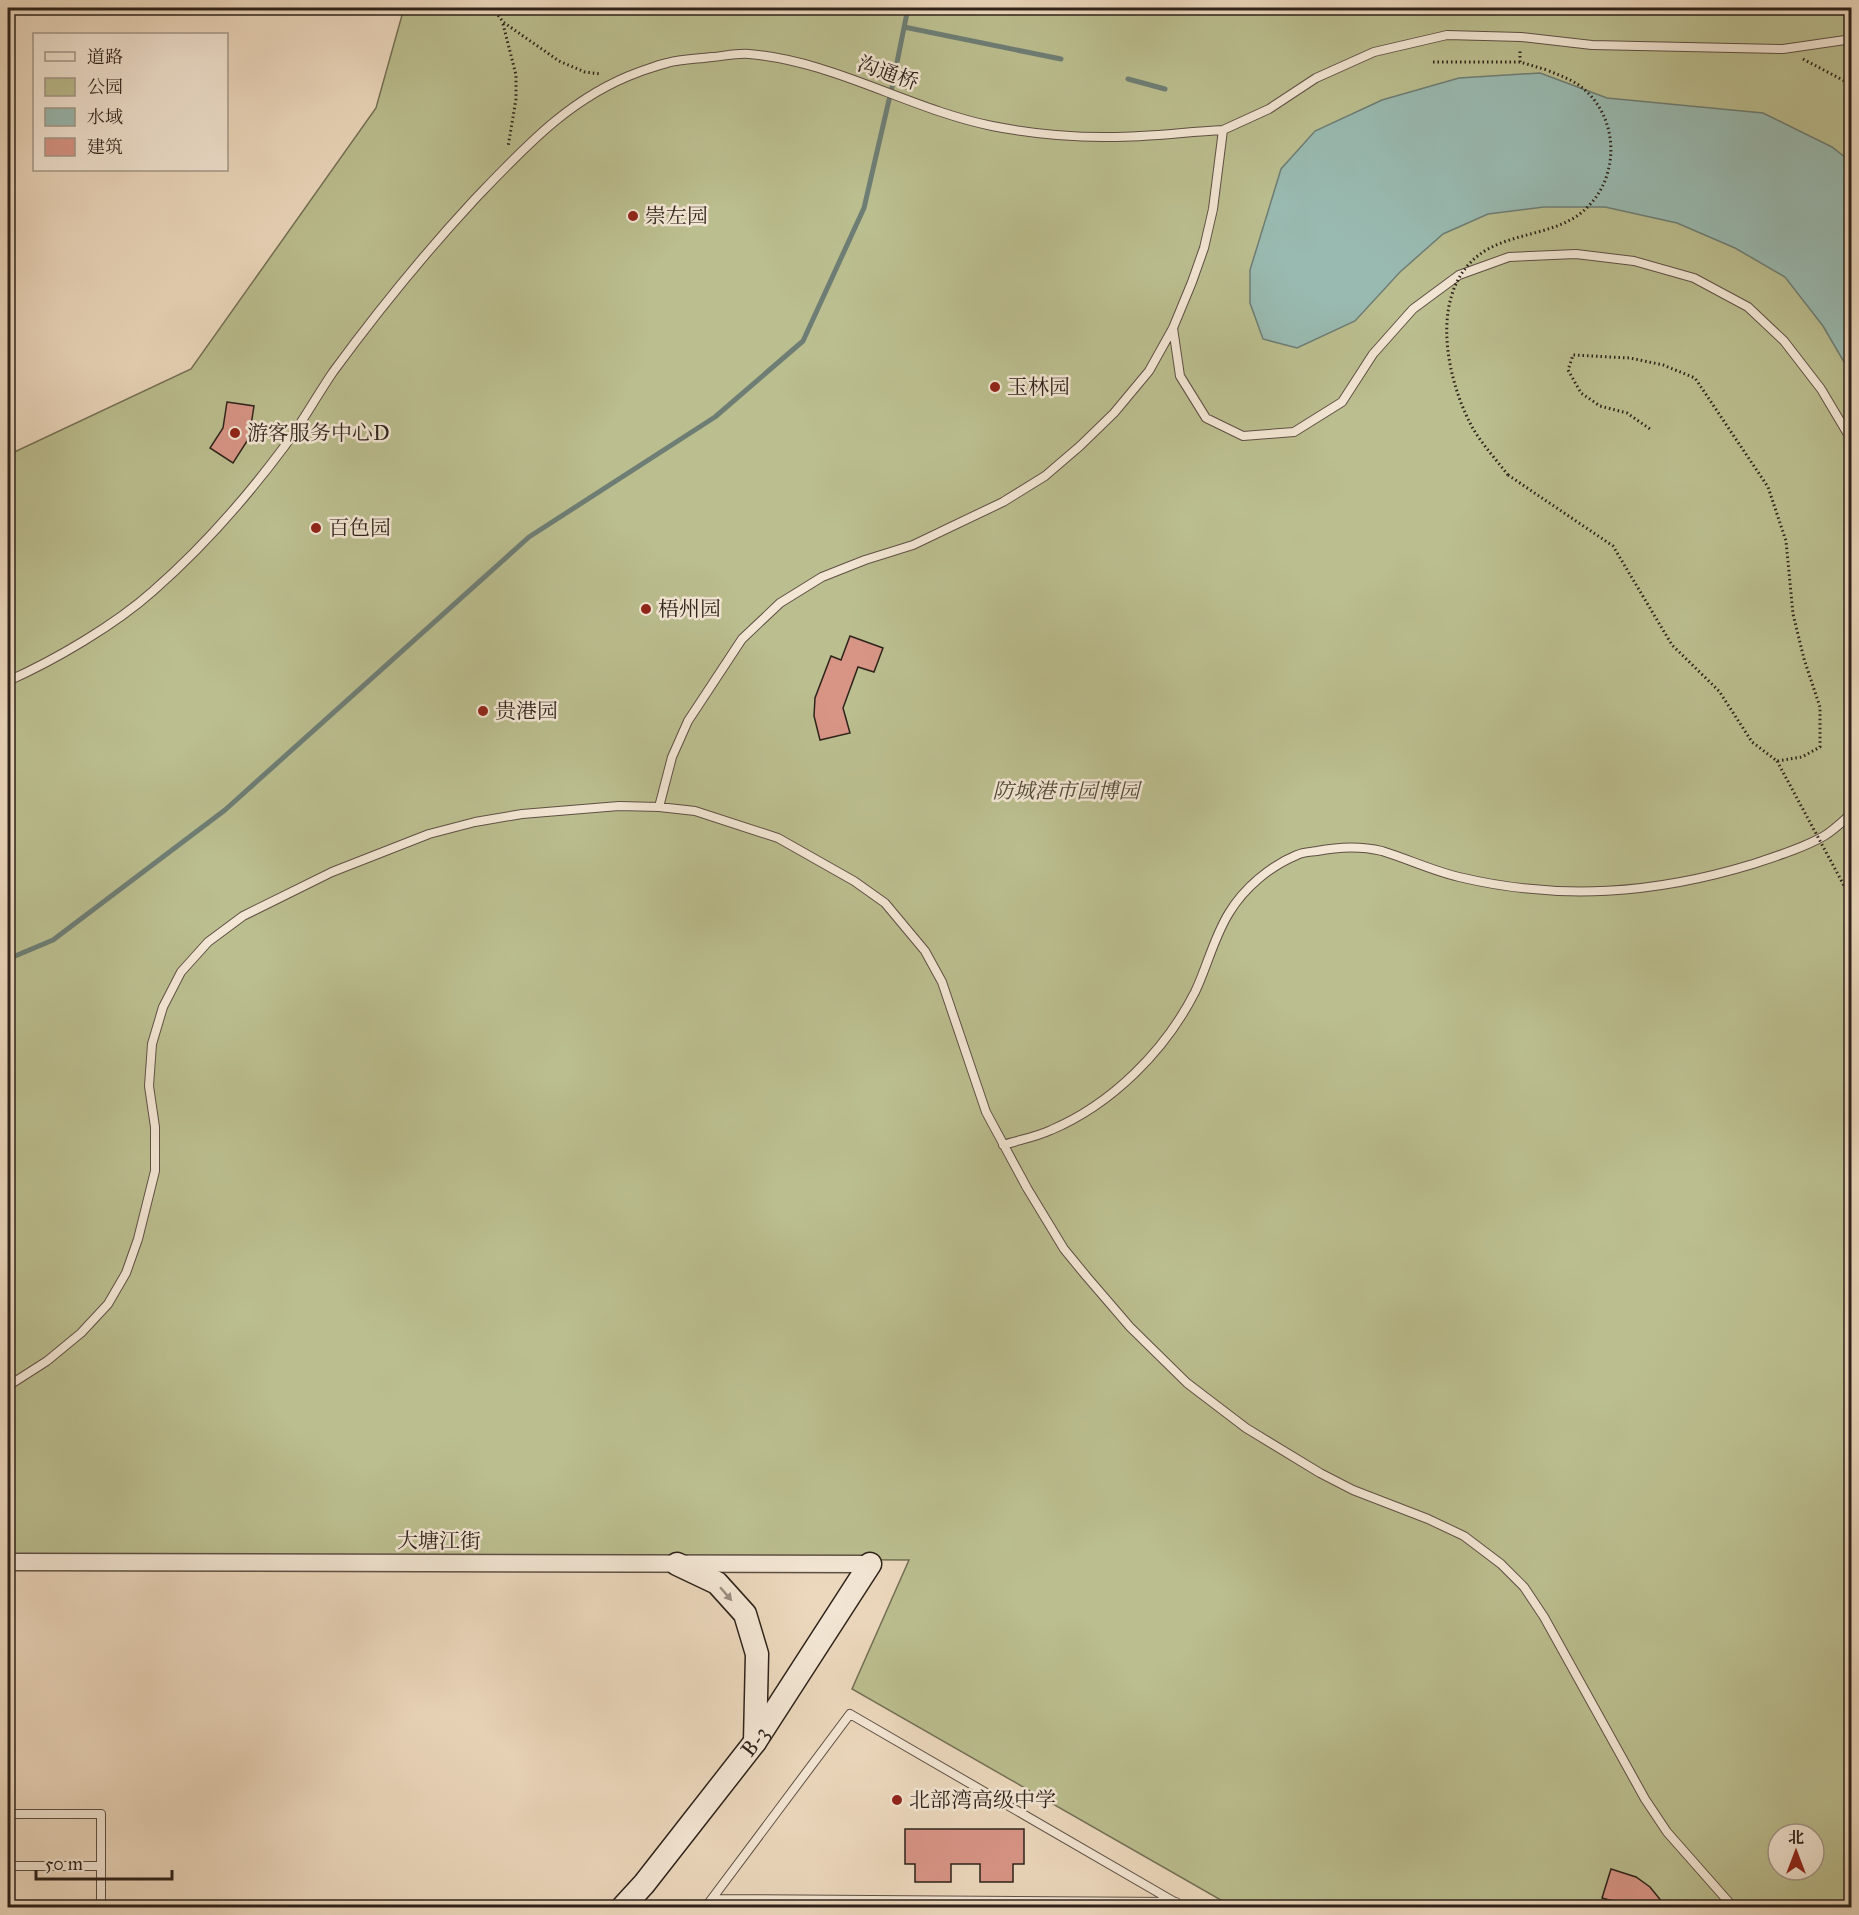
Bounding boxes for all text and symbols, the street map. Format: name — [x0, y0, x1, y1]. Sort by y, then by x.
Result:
legend — [33, 33, 228, 171]
text: 道路 — [87, 46, 123, 68]
street label: 沟通桥 — [854, 50, 922, 96]
text: 公园 — [87, 76, 123, 98]
text: 水域 — [87, 106, 123, 128]
text: 建筑 — [87, 136, 123, 158]
place label: 崇左园 — [645, 203, 708, 229]
marker: 崇左园 — [626, 209, 640, 223]
place label: 玉林园 — [1007, 374, 1070, 400]
marker: 玉林园 — [988, 380, 1002, 394]
place label: 游客服务中心D — [247, 420, 390, 446]
marker: 游客服务中心D — [228, 426, 242, 440]
place label: 百色园 — [328, 515, 391, 541]
marker: 百色园 — [309, 521, 323, 535]
place label: 梧州园 — [658, 596, 721, 622]
marker: 梧州园 — [639, 602, 653, 616]
place label: 贵港园 — [495, 698, 558, 724]
marker: 贵港园 — [476, 704, 490, 718]
park label: 防城港市园博园 — [993, 778, 1142, 804]
street label: 大塘江街 — [397, 1528, 481, 1554]
one-way arrow — [720, 1586, 733, 1601]
street label: B-3 — [735, 1722, 774, 1762]
place label: 北部湾高级中学 — [909, 1787, 1056, 1813]
marker: 北部湾高级中学 — [890, 1793, 904, 1807]
north arrow — [1766, 1822, 1826, 1882]
text: 北 — [1788, 1828, 1804, 1847]
scale bar — [36, 1843, 172, 1881]
text: 50 m — [45, 1853, 83, 1875]

